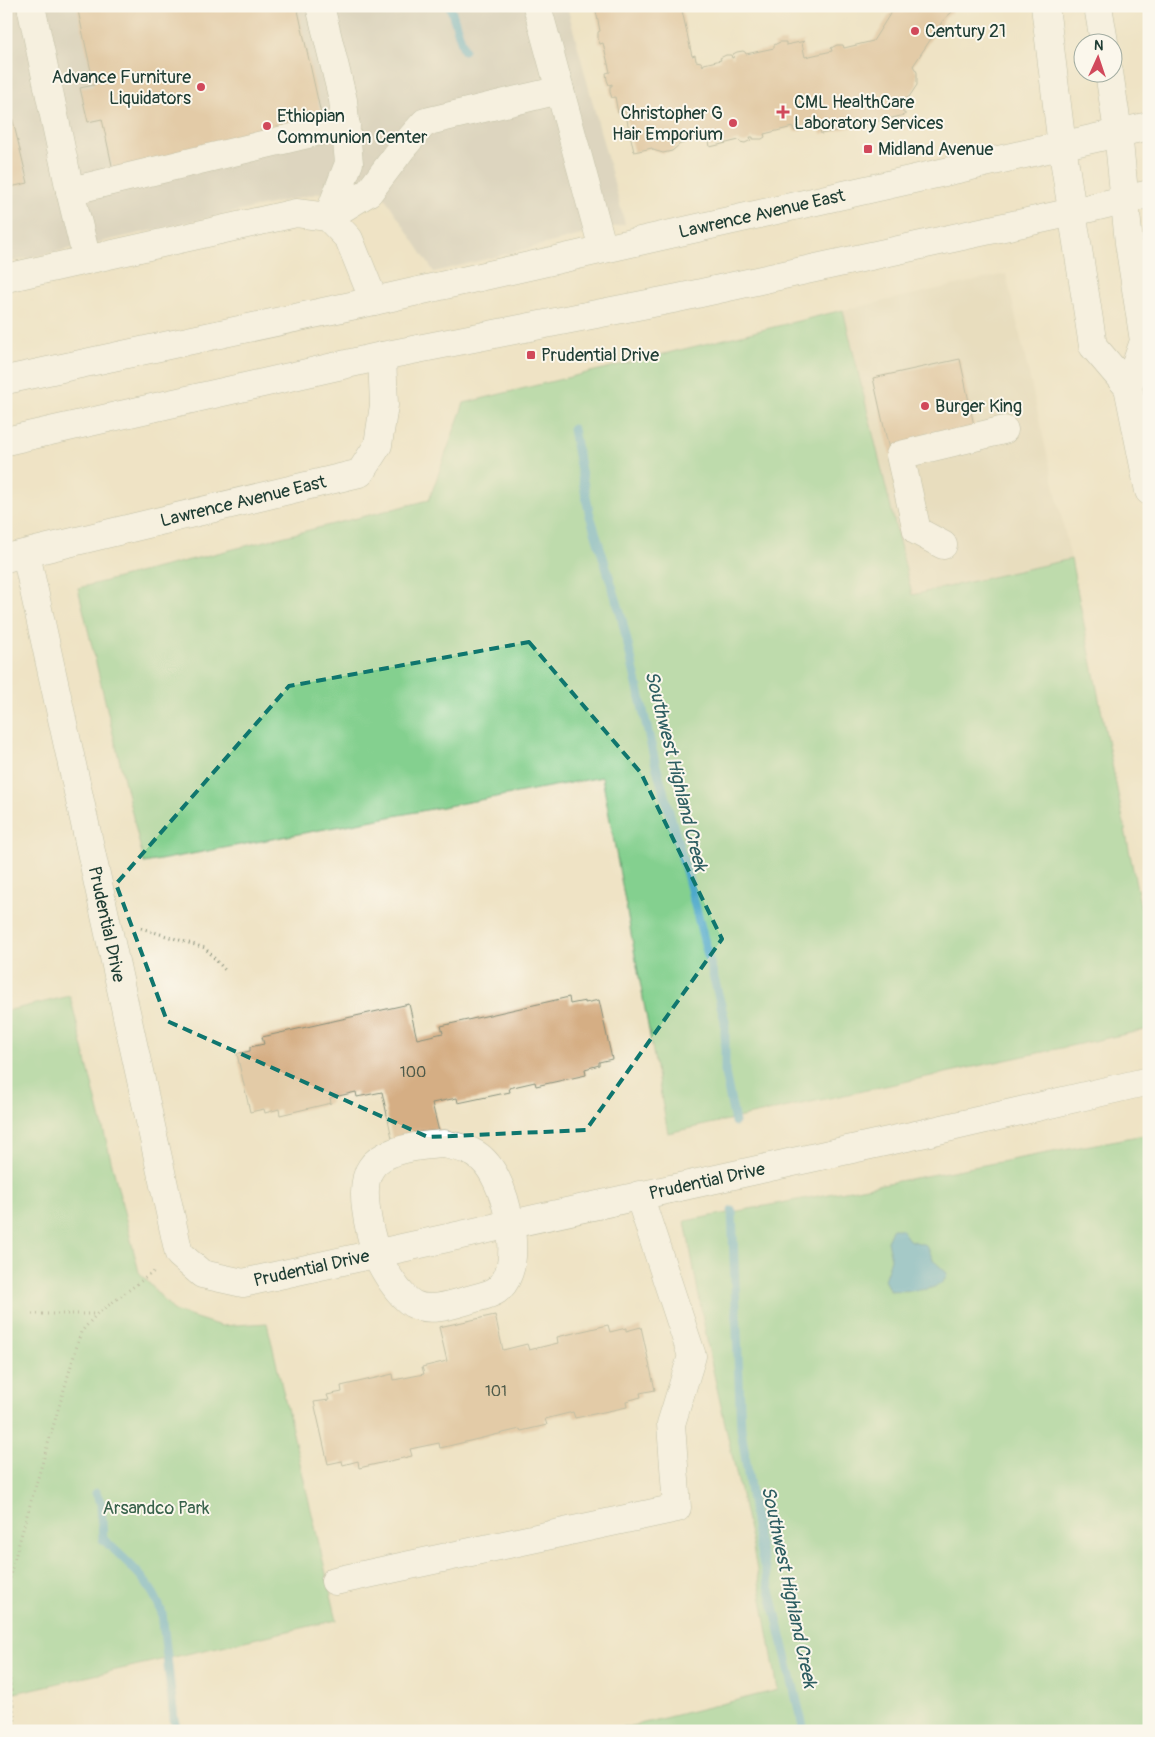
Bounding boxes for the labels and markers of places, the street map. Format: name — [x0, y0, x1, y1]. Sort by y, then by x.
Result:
place label: Century 21 — [925, 20, 1006, 43]
marker: Century 21 — [909, 25, 921, 37]
place label: Advance Furniture Liquidators — [52, 66, 191, 110]
marker: Advance Furniture Liquidators — [195, 81, 207, 93]
place label: CML HealthCare Laboratory Services — [794, 91, 943, 135]
place label: Christopher G Hair Emporium — [612, 102, 723, 146]
place label: Ethiopian Communion Center — [277, 105, 428, 149]
marker: CML HealthCare Laboratory Services — [776, 105, 790, 119]
marker: Christopher G Hair Emporium — [727, 117, 739, 129]
marker: Ethiopian Communion Center — [261, 120, 273, 132]
place label: Midland Avenue — [878, 138, 993, 161]
marker: Midland Avenue — [862, 143, 874, 155]
place label: Prudential Drive — [541, 344, 659, 367]
marker: Prudential Drive — [525, 349, 537, 361]
place label: Burger King — [935, 395, 1022, 418]
marker: Burger King — [919, 400, 931, 412]

